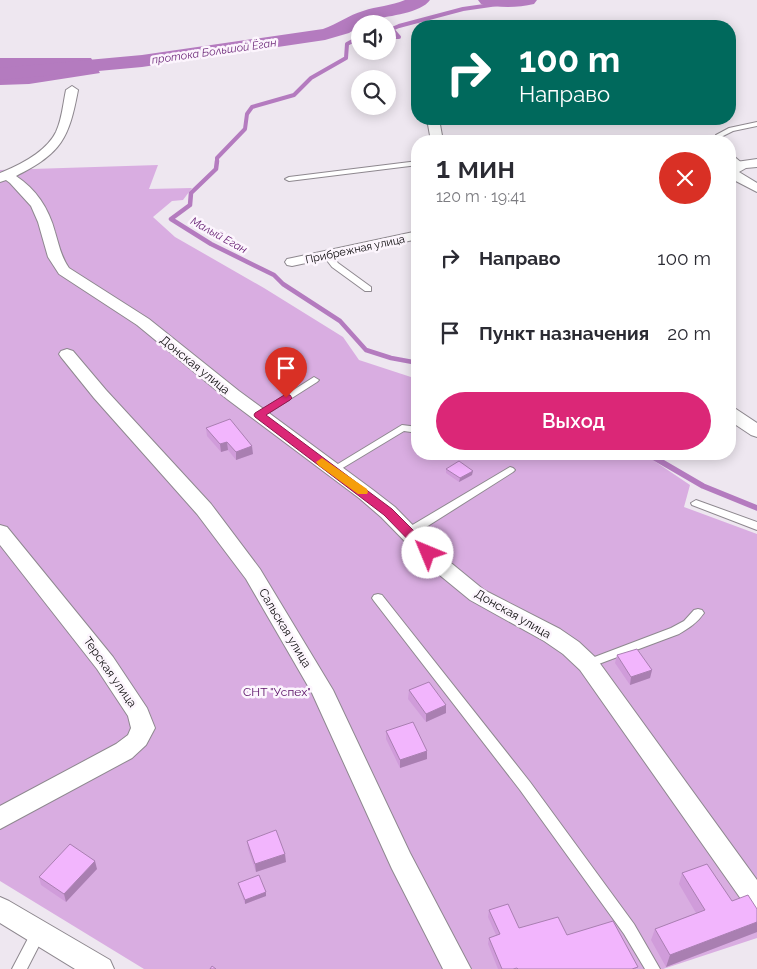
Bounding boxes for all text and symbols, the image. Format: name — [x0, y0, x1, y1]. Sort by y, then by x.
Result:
map controls — [351, 15, 396, 115]
button: sound — [351, 15, 396, 60]
water label: протока Большой Ёган — [151, 36, 278, 67]
text: 100 m — [519, 39, 620, 80]
icon: right — [436, 40, 501, 105]
button: search — [351, 70, 396, 115]
text: Направо — [519, 81, 610, 107]
text: 1 мин — [436, 150, 515, 185]
button: close — [659, 152, 711, 204]
text: 120 m · 19:41 — [436, 187, 526, 206]
water label: Малый Еган — [188, 215, 250, 257]
street label: Прибрежная улица — [304, 233, 406, 266]
icon: right — [436, 244, 464, 272]
text: Направо — [479, 247, 560, 269]
text: 100 m — [657, 247, 711, 269]
icon: arrive — [436, 319, 464, 347]
text: Пункт назначения — [479, 322, 649, 344]
text: 20 m — [667, 322, 711, 344]
street label: Донская улица — [157, 333, 233, 397]
pin — [265, 347, 307, 398]
icon: arrive — [272, 354, 300, 382]
button: Выход — [436, 392, 711, 450]
position arrow — [401, 526, 453, 578]
street label: Сальская улица — [256, 586, 314, 670]
street label: Донская улица — [473, 587, 553, 641]
street label: Терская улица — [81, 634, 139, 710]
park label: СНТ "Успех" — [243, 685, 311, 699]

